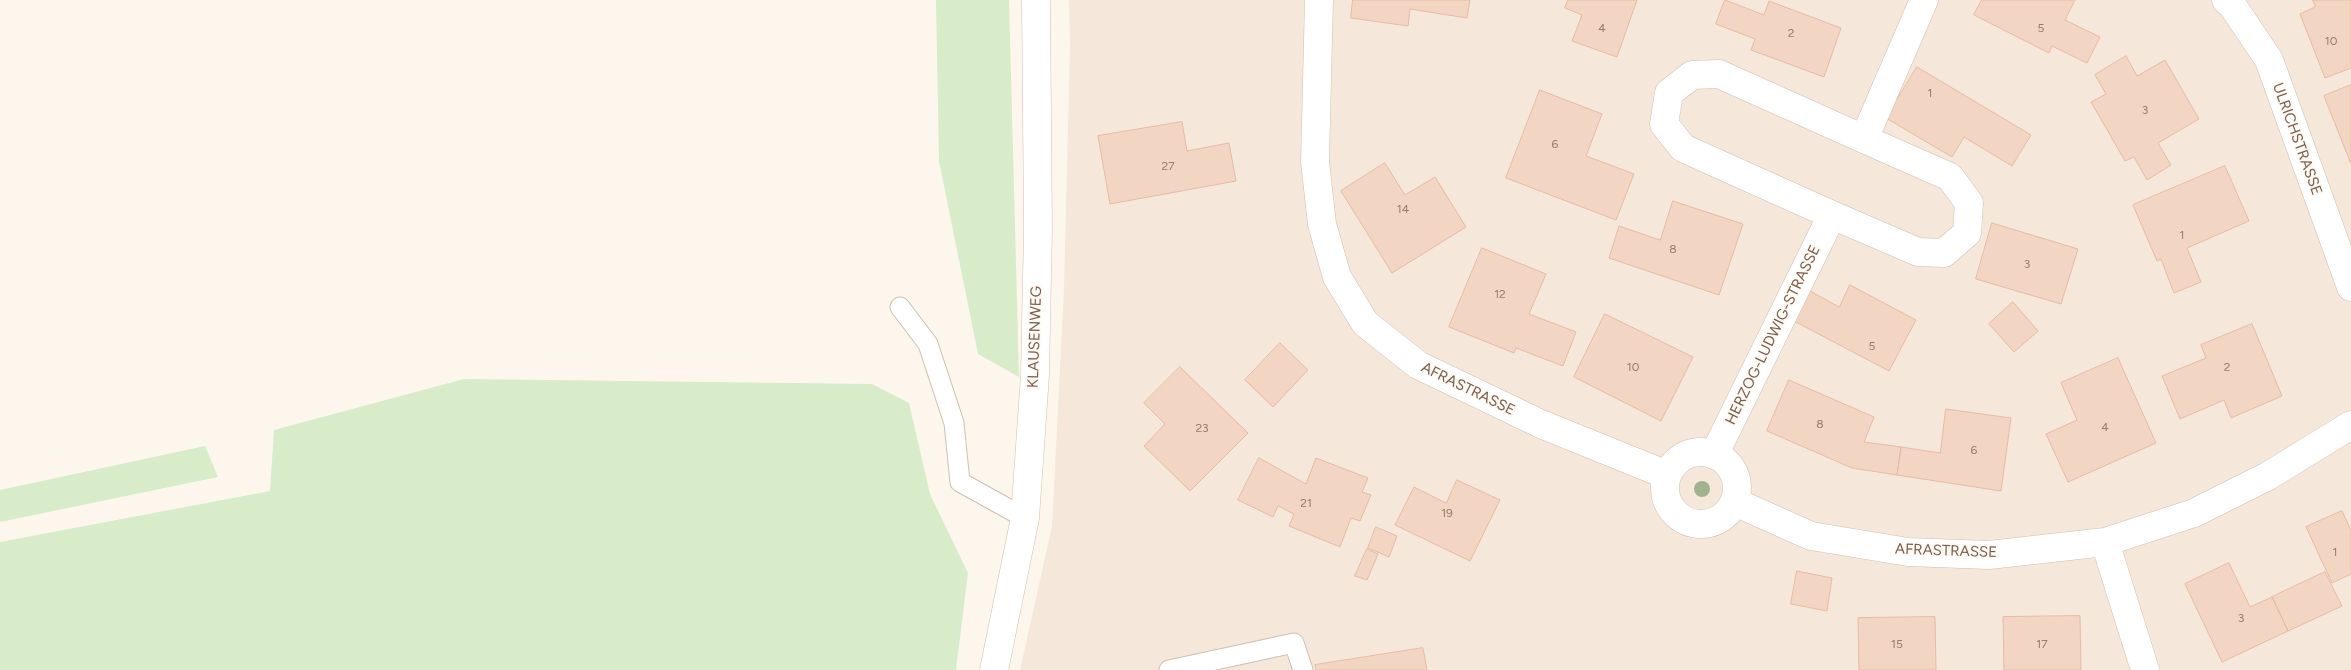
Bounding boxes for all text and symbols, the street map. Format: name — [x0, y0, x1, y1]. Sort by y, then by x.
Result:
house number: 4 — [1598, 21, 1606, 35]
house number: 5 — [2038, 21, 2044, 35]
house number: 2 — [1788, 26, 1794, 40]
house number: 10 — [2325, 34, 2337, 48]
street label: ULRICHSTRASSE — [2268, 80, 2326, 198]
house number: 1 — [1928, 86, 1932, 100]
house number: 3 — [2142, 103, 2148, 117]
house number: 6 — [1552, 137, 1558, 151]
house number: 27 — [1161, 159, 1175, 173]
house number: 14 — [1397, 202, 1409, 216]
house number: 1 — [2180, 228, 2184, 242]
house number: 8 — [1669, 242, 1677, 256]
street label: HERZOG-LUDWIG-STRASSE — [1722, 242, 1824, 428]
house number: 3 — [2024, 257, 2030, 271]
street label: KLAUSENWEG — [1024, 286, 1046, 388]
house number: 12 — [1494, 287, 1506, 301]
house number: 5 — [1869, 339, 1875, 353]
street label: AFRASTRASSE — [1418, 359, 1518, 419]
house number: 10 — [1627, 360, 1639, 374]
house number: 2 — [2224, 360, 2230, 374]
house number: 8 — [1816, 417, 1824, 431]
house number: 4 — [2101, 420, 2109, 434]
house number: 23 — [1195, 421, 1209, 435]
house number: 6 — [1971, 443, 1977, 457]
house number: 21 — [1300, 496, 1312, 510]
house number: 19 — [1441, 506, 1453, 520]
street label: AFRASTRASSE — [1895, 540, 1997, 562]
house number: 1 — [2333, 545, 2337, 559]
house number: 3 — [2238, 611, 2244, 625]
house number: 15 — [1891, 637, 1903, 651]
house number: 17 — [2036, 637, 2048, 651]

